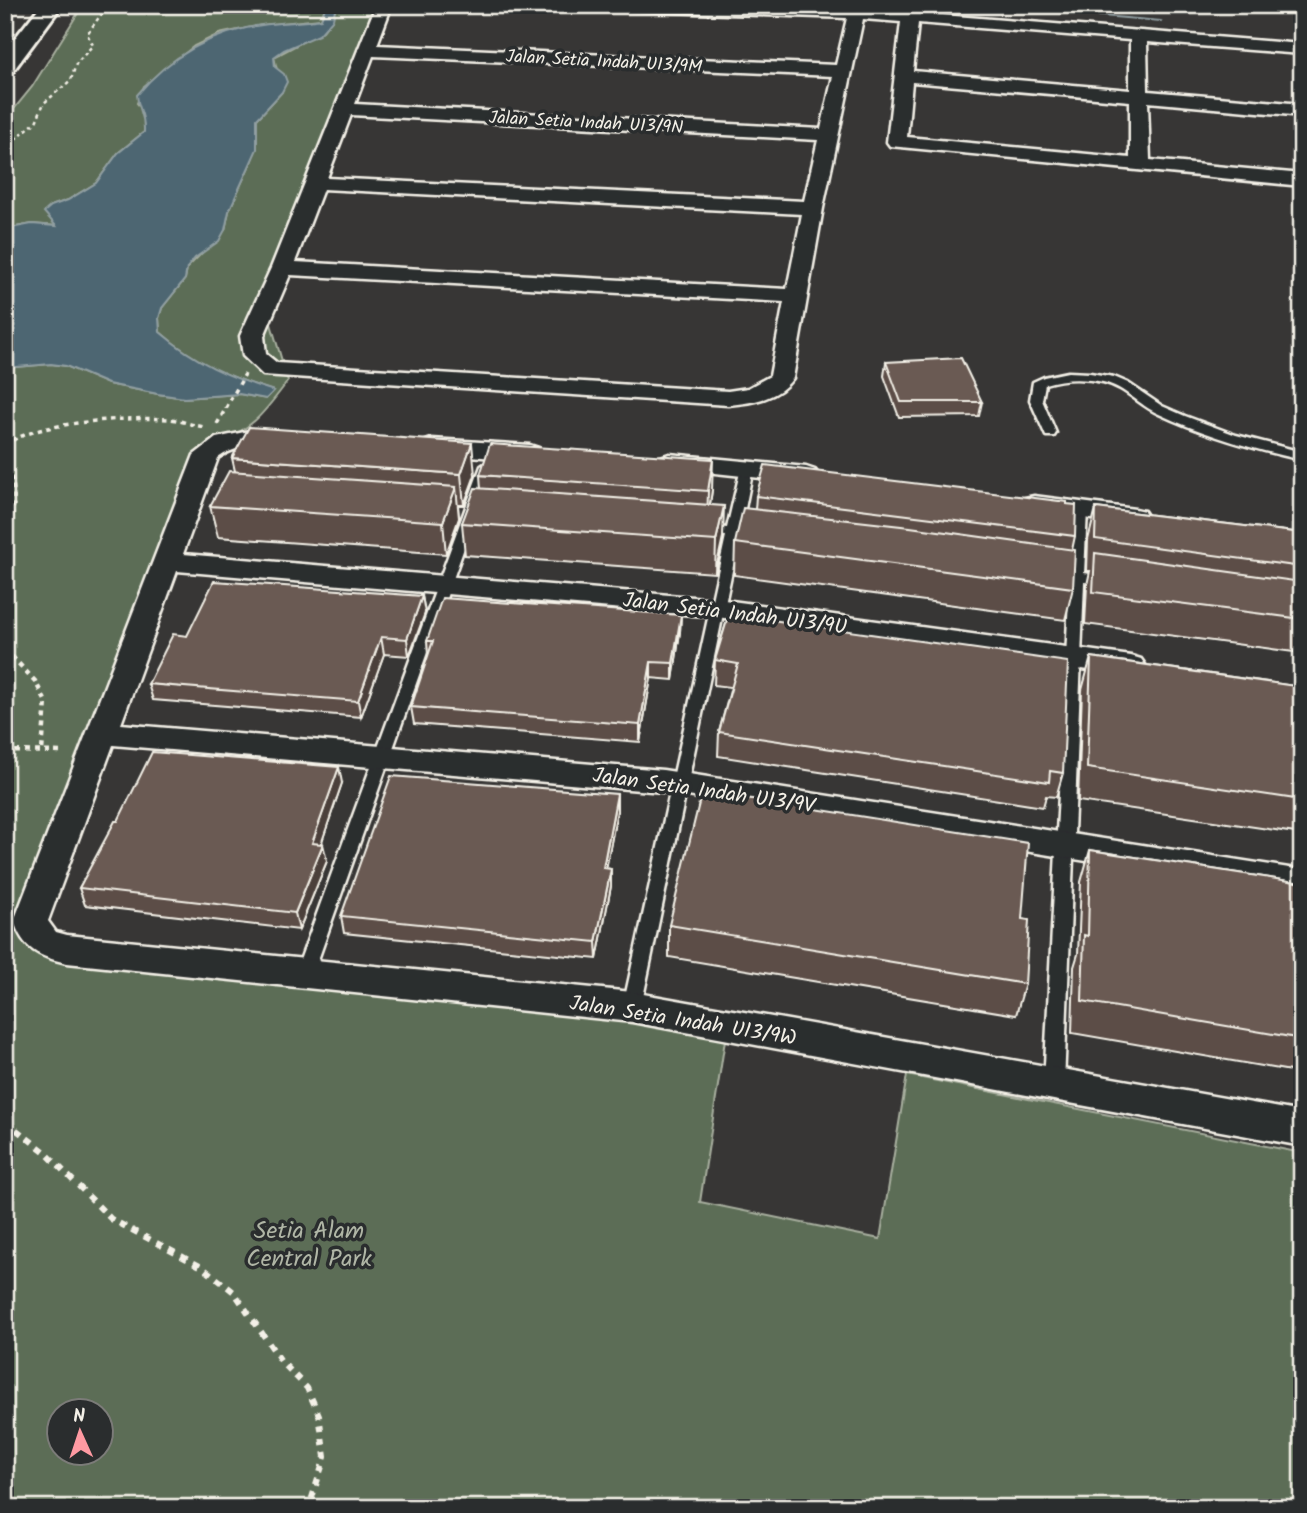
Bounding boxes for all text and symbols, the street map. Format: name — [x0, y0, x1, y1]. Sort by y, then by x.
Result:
street label: Jalan Setia Indah U13/9M — [505, 43, 704, 82]
street label: Jalan Setia Indah U13/9N — [488, 104, 684, 143]
street label: Jalan Setia Indah U13/9U — [621, 584, 849, 645]
street label: Jalan Setia Indah U13/9V — [591, 760, 819, 824]
street label: Jalan Setia Indah U13/9W — [567, 987, 799, 1056]
park label: Setia Alam Central Park — [246, 1212, 372, 1279]
north arrow — [46, 1398, 116, 1468]
text: N — [72, 1402, 86, 1432]

